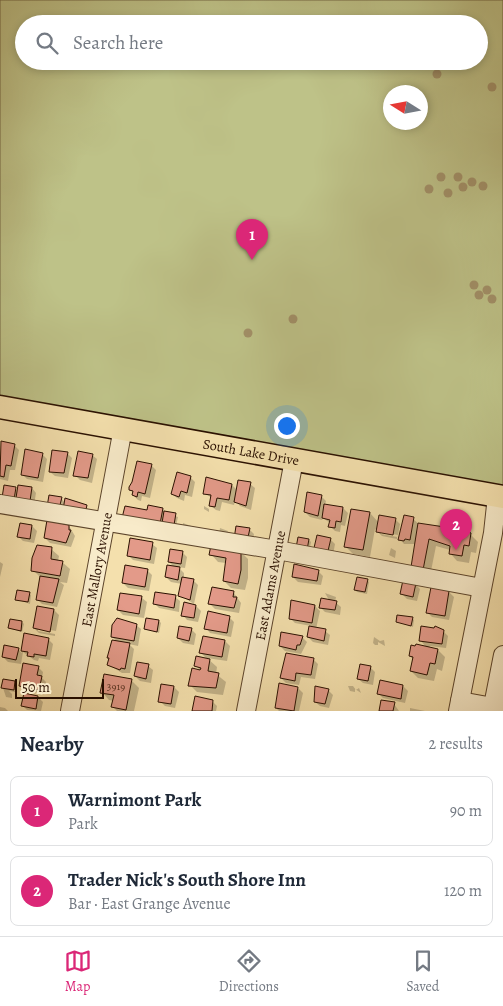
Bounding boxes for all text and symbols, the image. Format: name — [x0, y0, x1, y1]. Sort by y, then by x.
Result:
search box — [15, 15, 488, 70]
icon: search — [33, 29, 61, 57]
text: Search here — [73, 30, 163, 56]
north arrow — [383, 85, 428, 130]
pin: 1 — [236, 219, 268, 260]
your location — [274, 413, 300, 439]
street label: South Lake Drive — [201, 434, 301, 470]
pin: 2 — [440, 509, 472, 550]
street label: East Mallory Avenue — [77, 511, 117, 628]
street label: East Adams Avenue — [251, 529, 290, 642]
scale bar — [15, 676, 104, 699]
text: 50 m — [22, 678, 50, 697]
house number: 3919 — [107, 679, 125, 694]
text: Nearby — [20, 730, 83, 758]
text: 2 results — [428, 733, 483, 755]
text: Warnimont Park — [68, 787, 201, 813]
text: 1 — [34, 800, 40, 822]
text: 90 m — [450, 800, 482, 822]
text: Park — [68, 813, 98, 835]
text: Trader Nick's South Shore Inn — [68, 867, 306, 893]
text: 2 — [33, 880, 41, 902]
text: 120 m — [444, 880, 482, 902]
text: Bar · East Grange Avenue — [68, 893, 231, 915]
tab: Map — [64, 947, 92, 996]
tab: Directions — [219, 947, 279, 996]
tab: Saved — [406, 947, 439, 996]

